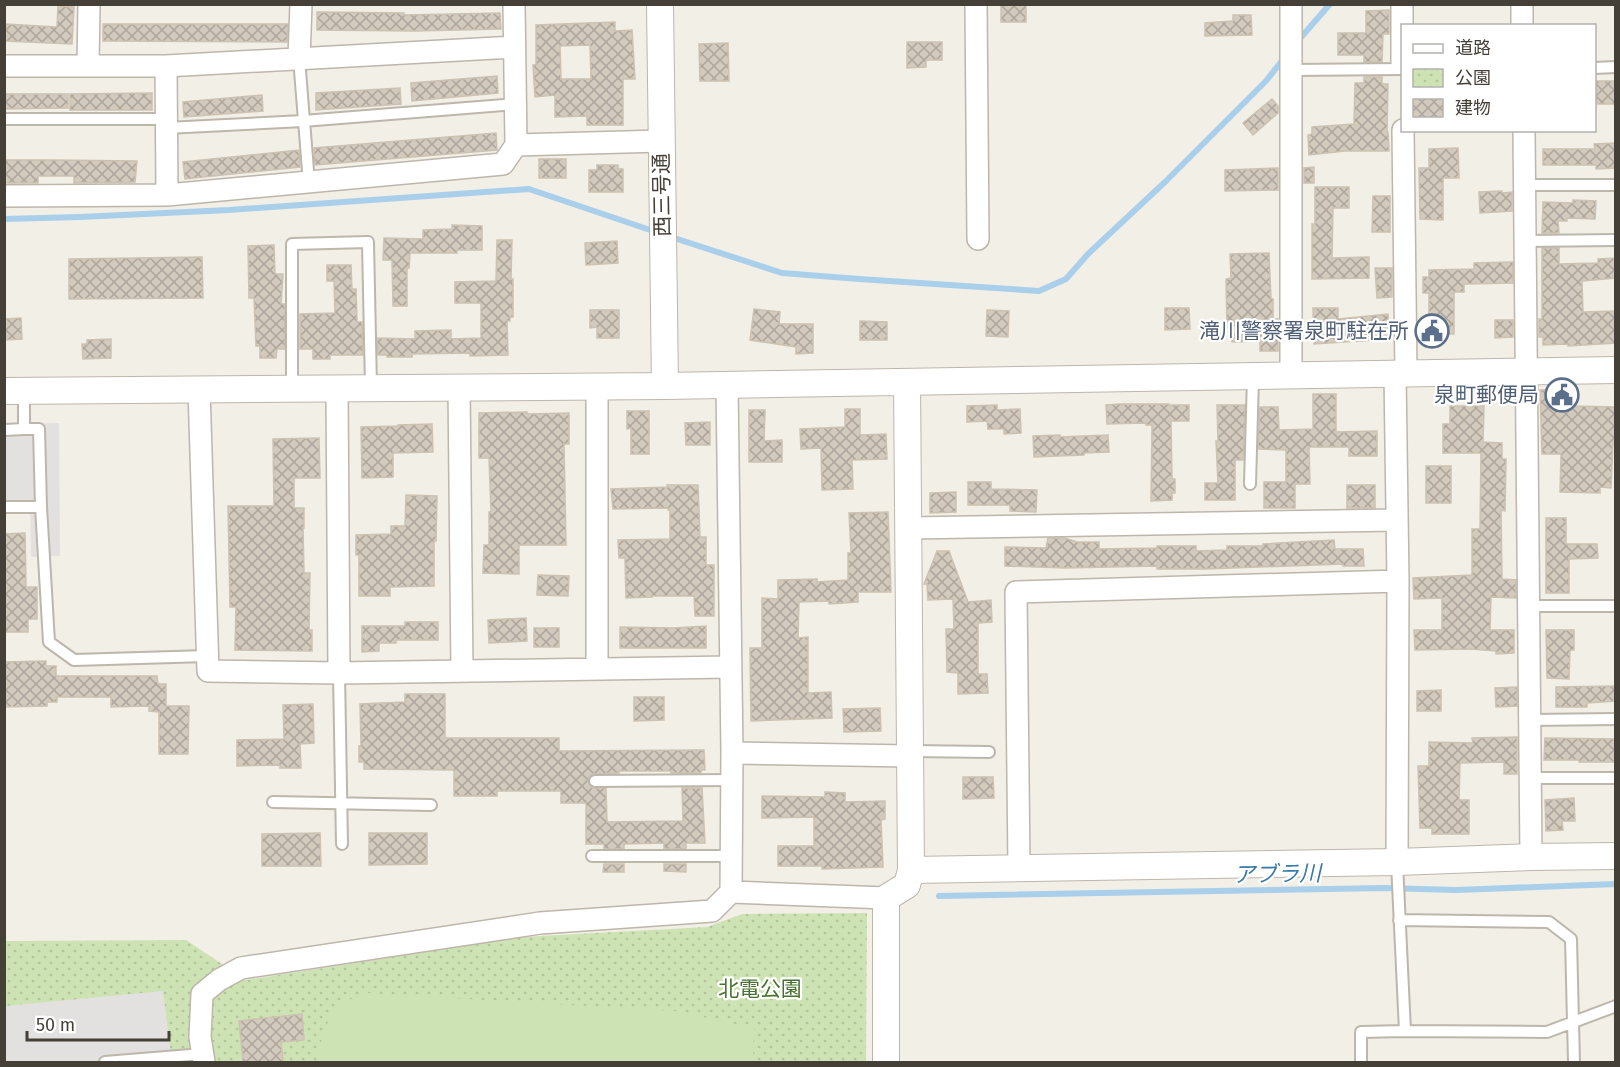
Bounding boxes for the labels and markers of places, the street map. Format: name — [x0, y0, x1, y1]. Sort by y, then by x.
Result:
public building icon: 滝川警察署泉町駐在所 — [1414, 313, 1450, 349]
place label: 滝川警察署泉町駐在所 — [1199, 318, 1409, 344]
public building icon: 泉町郵便局 — [1544, 377, 1580, 413]
place label: 泉町郵便局 — [1434, 382, 1539, 408]

